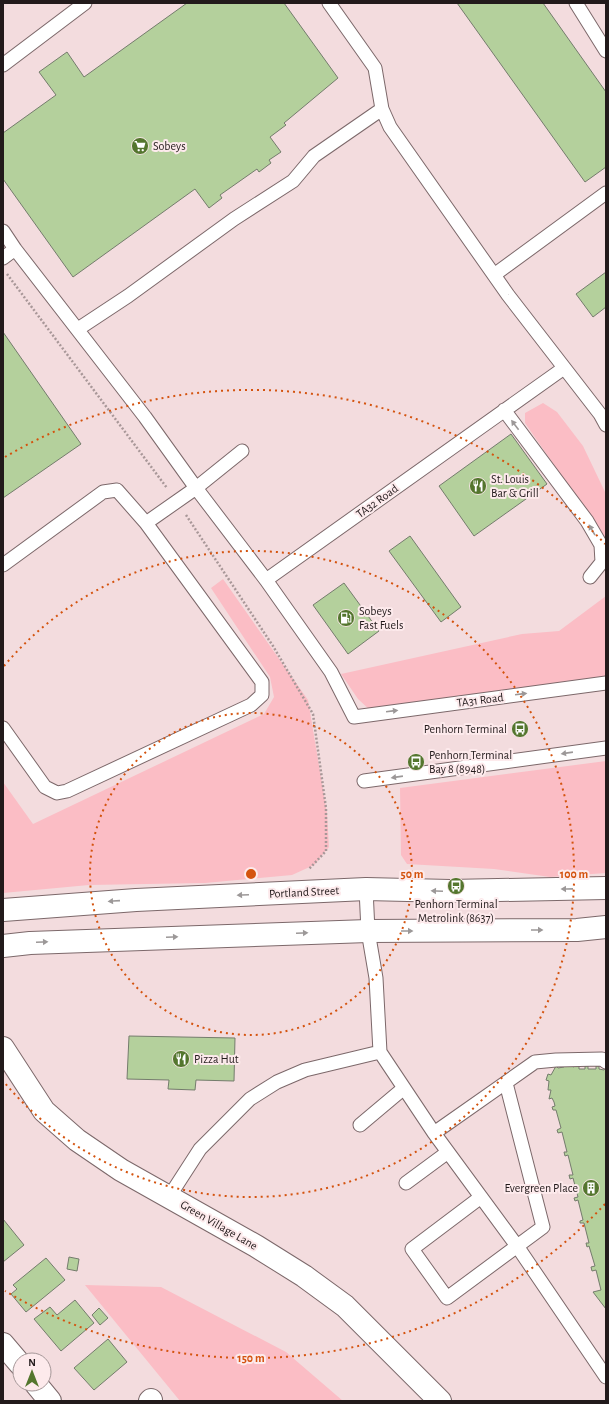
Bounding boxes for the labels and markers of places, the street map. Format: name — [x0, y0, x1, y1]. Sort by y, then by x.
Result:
supermarket icon: Sobeys — [130, 136, 150, 156]
place label: Sobeys — [153, 140, 186, 153]
place label: St. Louis Bar & Grill — [491, 473, 539, 499]
restaurant icon: St. Louis Bar & Grill — [468, 476, 488, 496]
place label: Sobeys Fast Fuels — [359, 605, 403, 631]
fuel station icon: Sobeys Fast Fuels — [336, 608, 356, 628]
bus stop icon: Penhorn Terminal — [510, 719, 530, 739]
place label: Penhorn Terminal — [424, 723, 507, 735]
place label: Penhorn Terminal Bay 8 (8948) — [429, 749, 512, 776]
bus stop icon: Penhorn Terminal Bay 8 (8948) — [406, 752, 426, 772]
centre of rings — [244, 867, 258, 881]
bus stop icon: Penhorn Terminal Metrolink (8637) — [446, 876, 466, 896]
place label: Penhorn Terminal Metrolink (8637) — [414, 898, 498, 924]
restaurant icon: Pizza Hut — [171, 1049, 191, 1069]
place label: Pizza Hut — [194, 1053, 239, 1065]
building icon: Evergreen Place — [581, 1178, 601, 1198]
place label: Evergreen Place — [504, 1182, 578, 1194]

